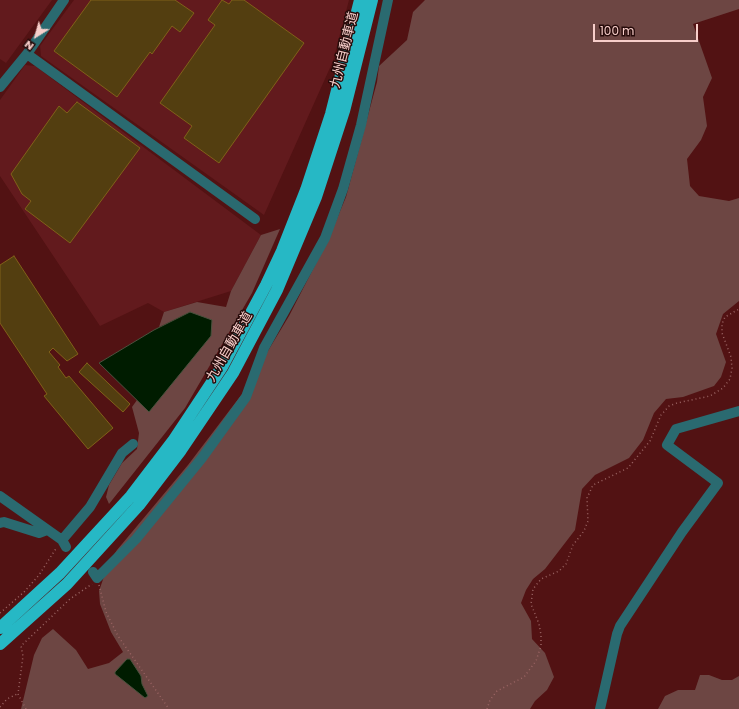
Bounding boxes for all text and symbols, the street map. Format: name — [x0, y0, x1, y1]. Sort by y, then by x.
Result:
street label: 九州自動車道 — [328, 10, 362, 90]
north arrow — [16, 16, 56, 56]
scale bar — [595, 16, 700, 42]
text: 100 m — [600, 22, 634, 39]
text: N — [21, 37, 37, 54]
street label: 九州自動車道 — [204, 309, 256, 385]

